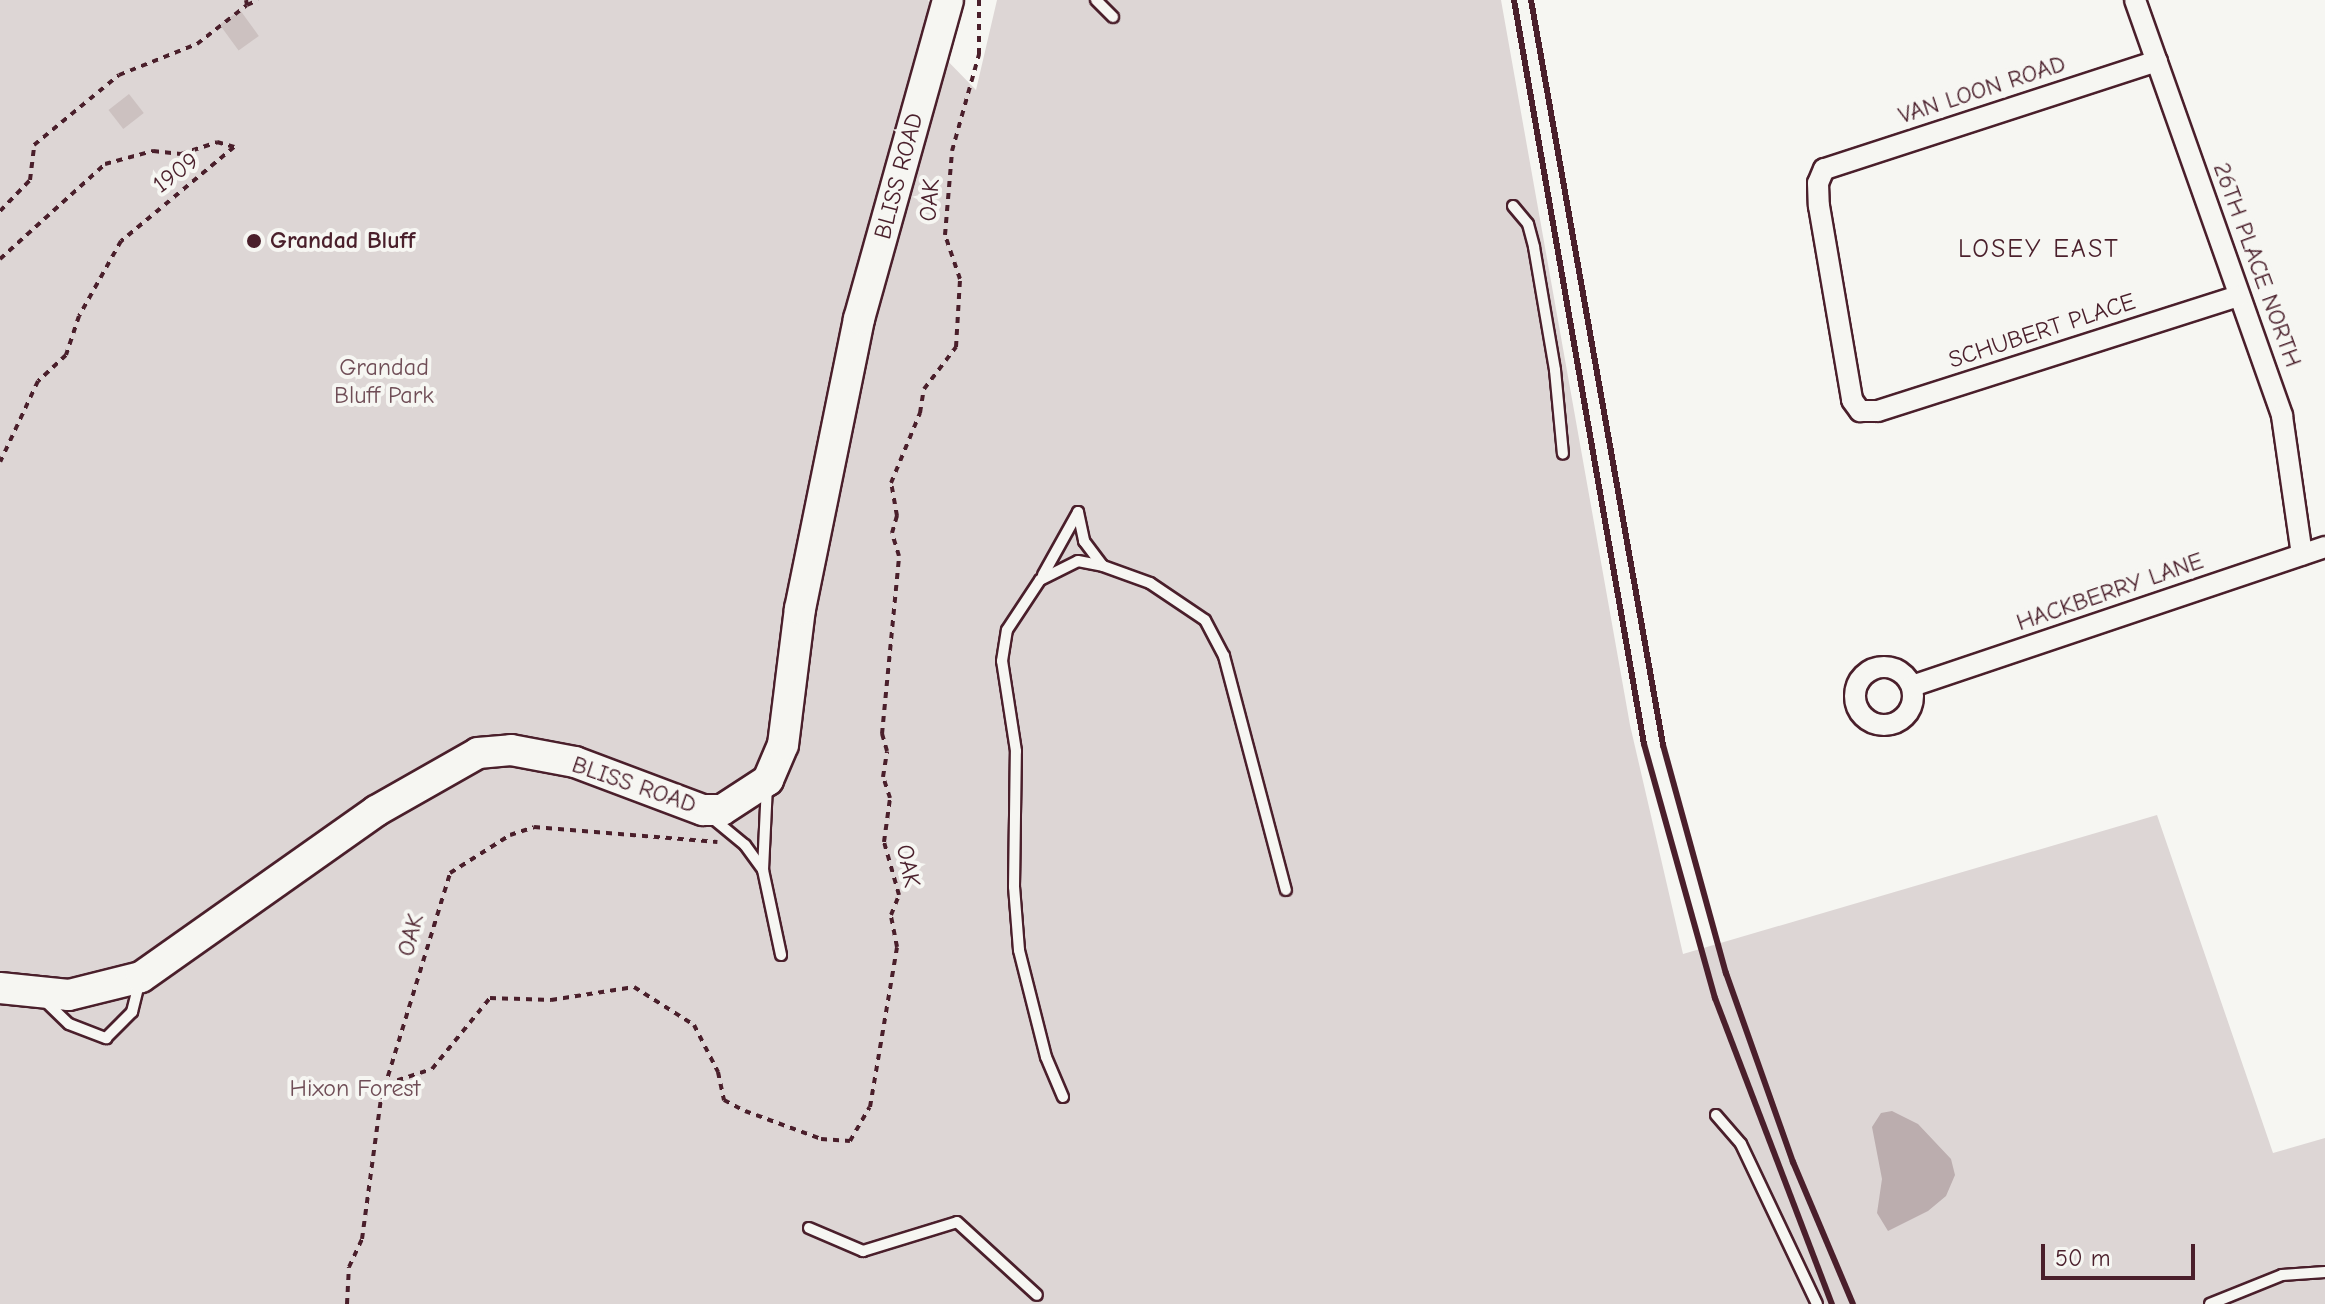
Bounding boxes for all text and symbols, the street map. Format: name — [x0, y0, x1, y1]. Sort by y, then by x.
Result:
street label: VAN LOON ROAD — [1895, 49, 2069, 131]
street label: BLISS ROAD — [868, 110, 930, 242]
street label: 1909 — [148, 147, 204, 199]
street label: 26TH PLACE NORTH — [2207, 159, 2307, 371]
street label: OAK — [914, 177, 946, 223]
place label: Grandad Bluff — [270, 227, 415, 255]
marker: Grandad Bluff — [245, 232, 263, 250]
district label: LOSEY EAST — [1958, 234, 2120, 266]
street label: SCHUBERT PLACE — [1945, 287, 2139, 375]
park label: Grandad Bluff Park — [334, 354, 434, 410]
street label: HACKBERRY LANE — [2013, 547, 2207, 637]
street label: BLISS ROAD — [568, 750, 700, 820]
street label: OAK — [890, 842, 926, 890]
street label: OAK — [392, 911, 430, 959]
park label: Hixon Forest — [290, 1075, 420, 1103]
scale bar — [2045, 1228, 2199, 1278]
text: 50 m — [2055, 1244, 2111, 1272]

